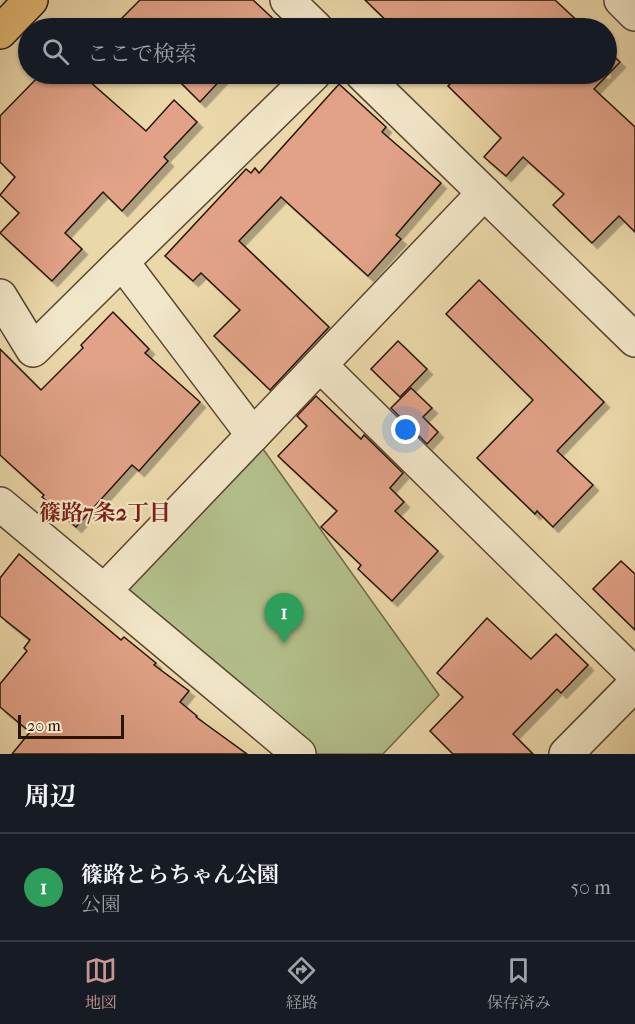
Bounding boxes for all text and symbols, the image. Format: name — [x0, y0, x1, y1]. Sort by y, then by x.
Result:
search box — [18, 18, 617, 84]
icon: search — [39, 35, 72, 68]
text: ここで検索 — [87, 41, 197, 67]
your location — [391, 415, 420, 444]
district label: 篠路7条2丁目 — [39, 500, 171, 526]
pin: 1 — [264, 594, 304, 643]
scale bar — [18, 712, 124, 740]
text: 20 m — [27, 716, 61, 735]
text: 周辺 — [24, 781, 76, 812]
text: 篠路とらちゃん公園 — [81, 862, 279, 888]
text: 1 — [40, 876, 47, 899]
text: 50 m — [570, 876, 611, 899]
text: 公園 — [81, 893, 121, 916]
tab: 地図 — [84, 954, 117, 1013]
tab: 経路 — [285, 954, 318, 1013]
tab: 保存済み — [487, 954, 551, 1013]

